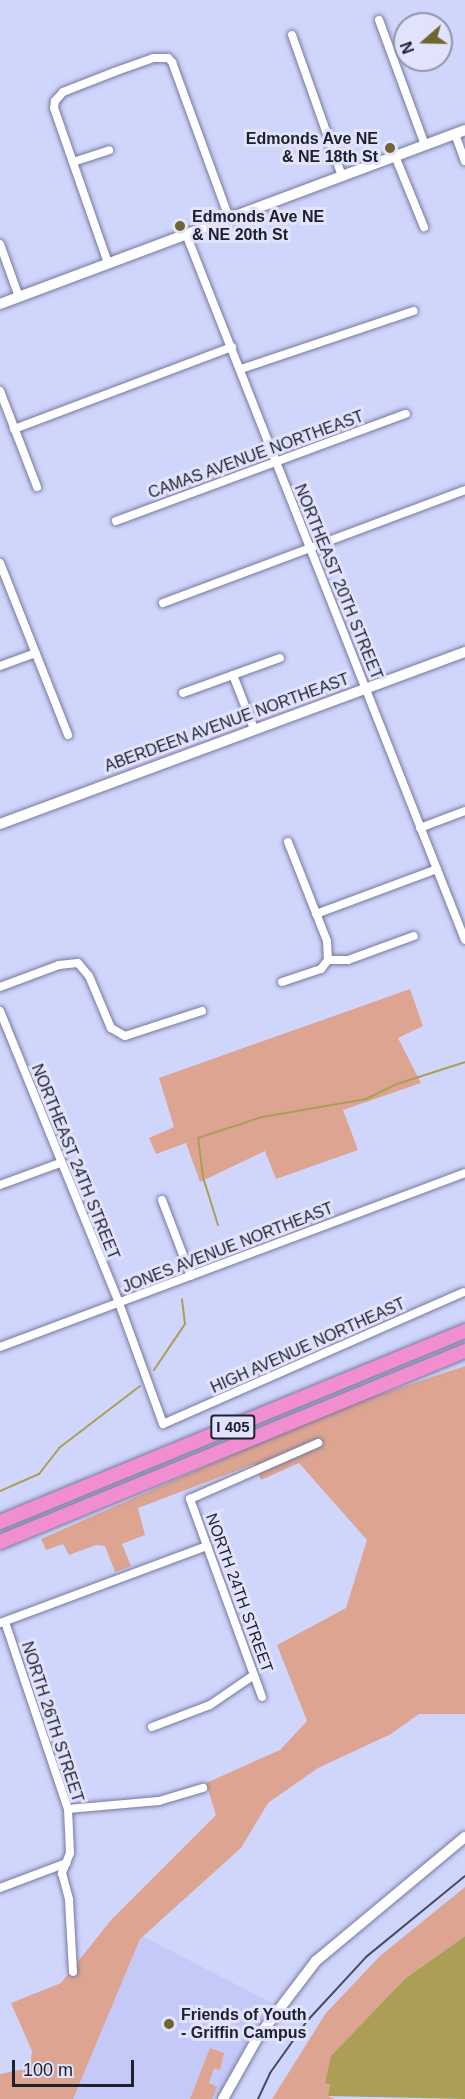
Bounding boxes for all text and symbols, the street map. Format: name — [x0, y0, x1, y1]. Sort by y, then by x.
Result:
north arrow — [393, 12, 453, 72]
text: N — [398, 39, 417, 56]
place label: Edmonds Ave NE & NE 18th St — [245, 129, 378, 167]
marker: Edmonds Ave NE & NE 18th St — [383, 141, 397, 155]
place label: Edmonds Ave NE & NE 20th St — [192, 207, 325, 245]
marker: Edmonds Ave NE & NE 20th St — [173, 219, 187, 233]
street label: CAMAS AVENUE NORTHEAST — [145, 407, 367, 503]
street label: NORTHEAST 20TH STREET — [290, 481, 386, 683]
street label: ABERDEEN AVENUE NORTHEAST — [102, 670, 352, 776]
street label: NORTHEAST 24TH STREET — [27, 1061, 123, 1263]
street label: JONES AVENUE NORTHEAST — [119, 1199, 337, 1297]
street label: HIGH AVENUE NORTHEAST — [207, 1294, 409, 1398]
road number: I 405 — [209, 1415, 257, 1439]
street label: NORTH 24TH STREET — [201, 1511, 277, 1675]
street label: NORTH 26TH STREET — [17, 1639, 87, 1805]
place label: Friends of Youth - Griffin Campus — [181, 2005, 307, 2043]
marker: Friends of Youth - Griffin Campus — [162, 2017, 176, 2031]
scale bar — [15, 2048, 136, 2086]
text: 100 m — [23, 2060, 73, 2080]

